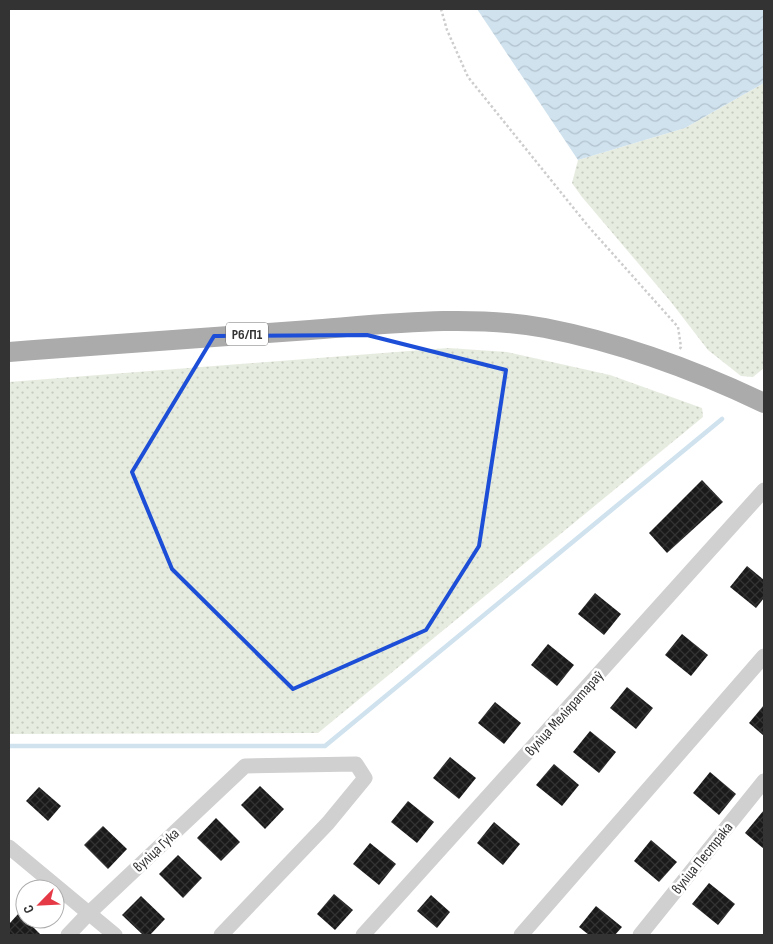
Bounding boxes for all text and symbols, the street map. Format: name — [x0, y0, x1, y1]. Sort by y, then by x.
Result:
road number: Р6/П1 — [226, 322, 268, 346]
street label: вуліца Меліяратараў — [521, 666, 608, 760]
street label: вуліца Пестрака — [668, 818, 737, 898]
street label: вуліца Гука — [129, 824, 184, 877]
north arrow — [15, 879, 65, 929]
text: С — [19, 902, 38, 916]

